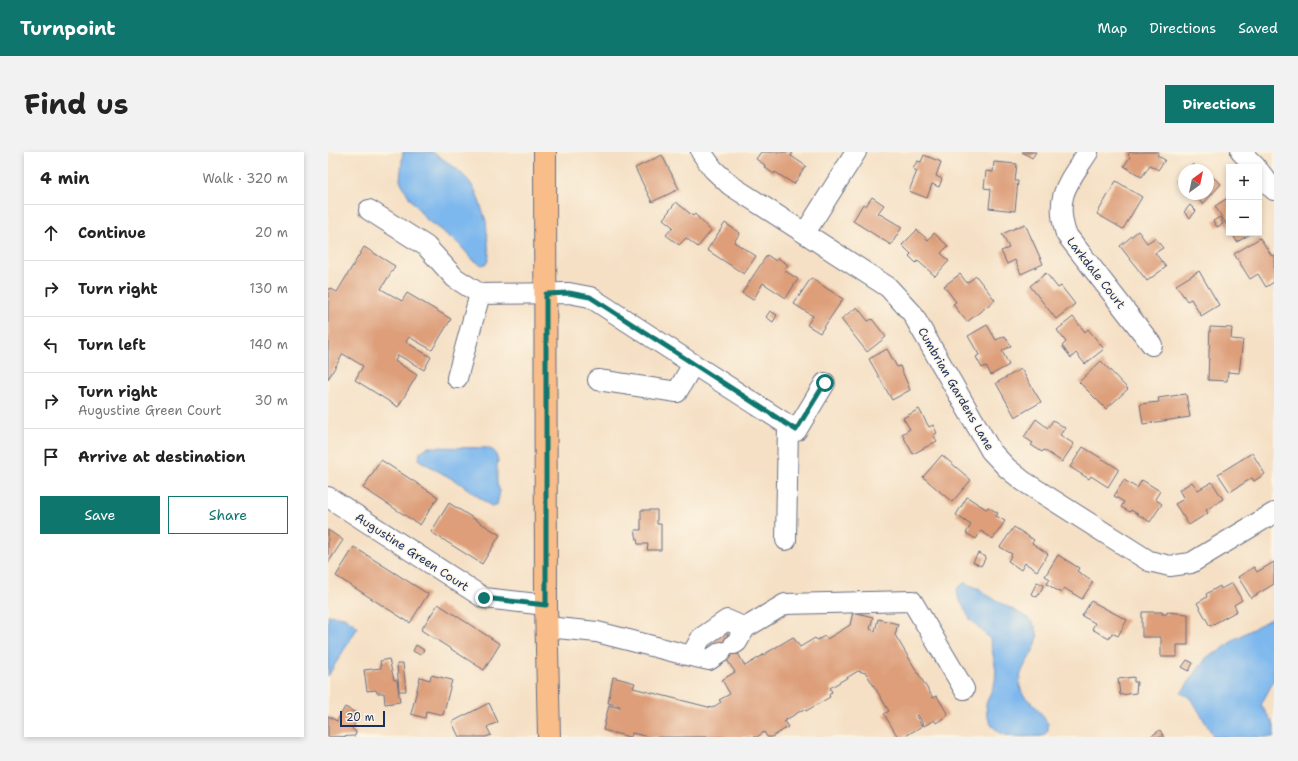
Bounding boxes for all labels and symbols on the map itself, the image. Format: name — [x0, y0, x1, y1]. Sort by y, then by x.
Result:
north arrow — [1178, 164, 1214, 200]
street label: Larkdale Court — [1063, 234, 1129, 312]
street label: Cumbrian Gardens Lane — [914, 325, 998, 454]
route start — [816, 374, 834, 392]
street label: Augustine Green Court — [352, 509, 472, 595]
route end — [475, 589, 493, 607]
scale bar — [340, 709, 385, 728]

